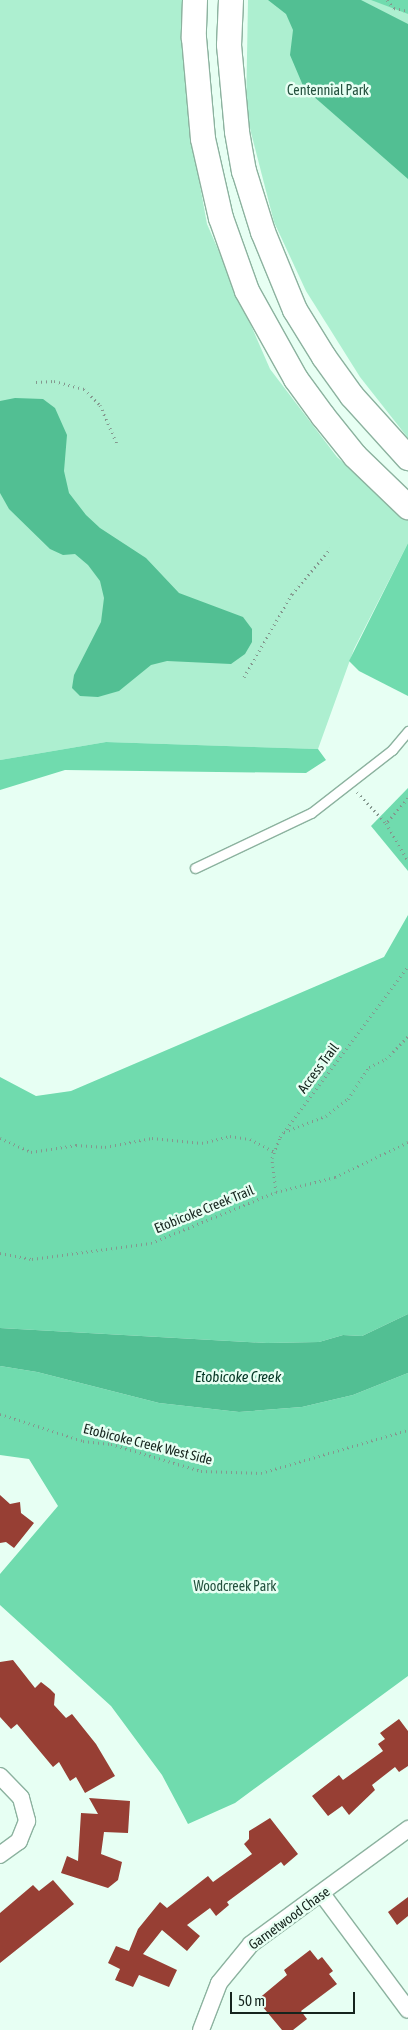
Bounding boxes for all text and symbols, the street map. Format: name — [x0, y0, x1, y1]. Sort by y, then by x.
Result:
park label: Centennial Park — [287, 82, 369, 98]
street label: Access Trail — [294, 1040, 342, 1096]
street label: Etobicoke Creek Trail — [152, 1181, 256, 1237]
water label: Etobicoke Creek — [195, 1368, 281, 1386]
street label: Etobicoke Creek West Side — [82, 1420, 214, 1468]
park label: Woodcreek Park — [194, 1578, 276, 1594]
street label: Garnetwood Chase — [245, 1883, 333, 1953]
scale bar — [233, 1982, 358, 2014]
text: 50 m — [238, 1992, 265, 2009]

